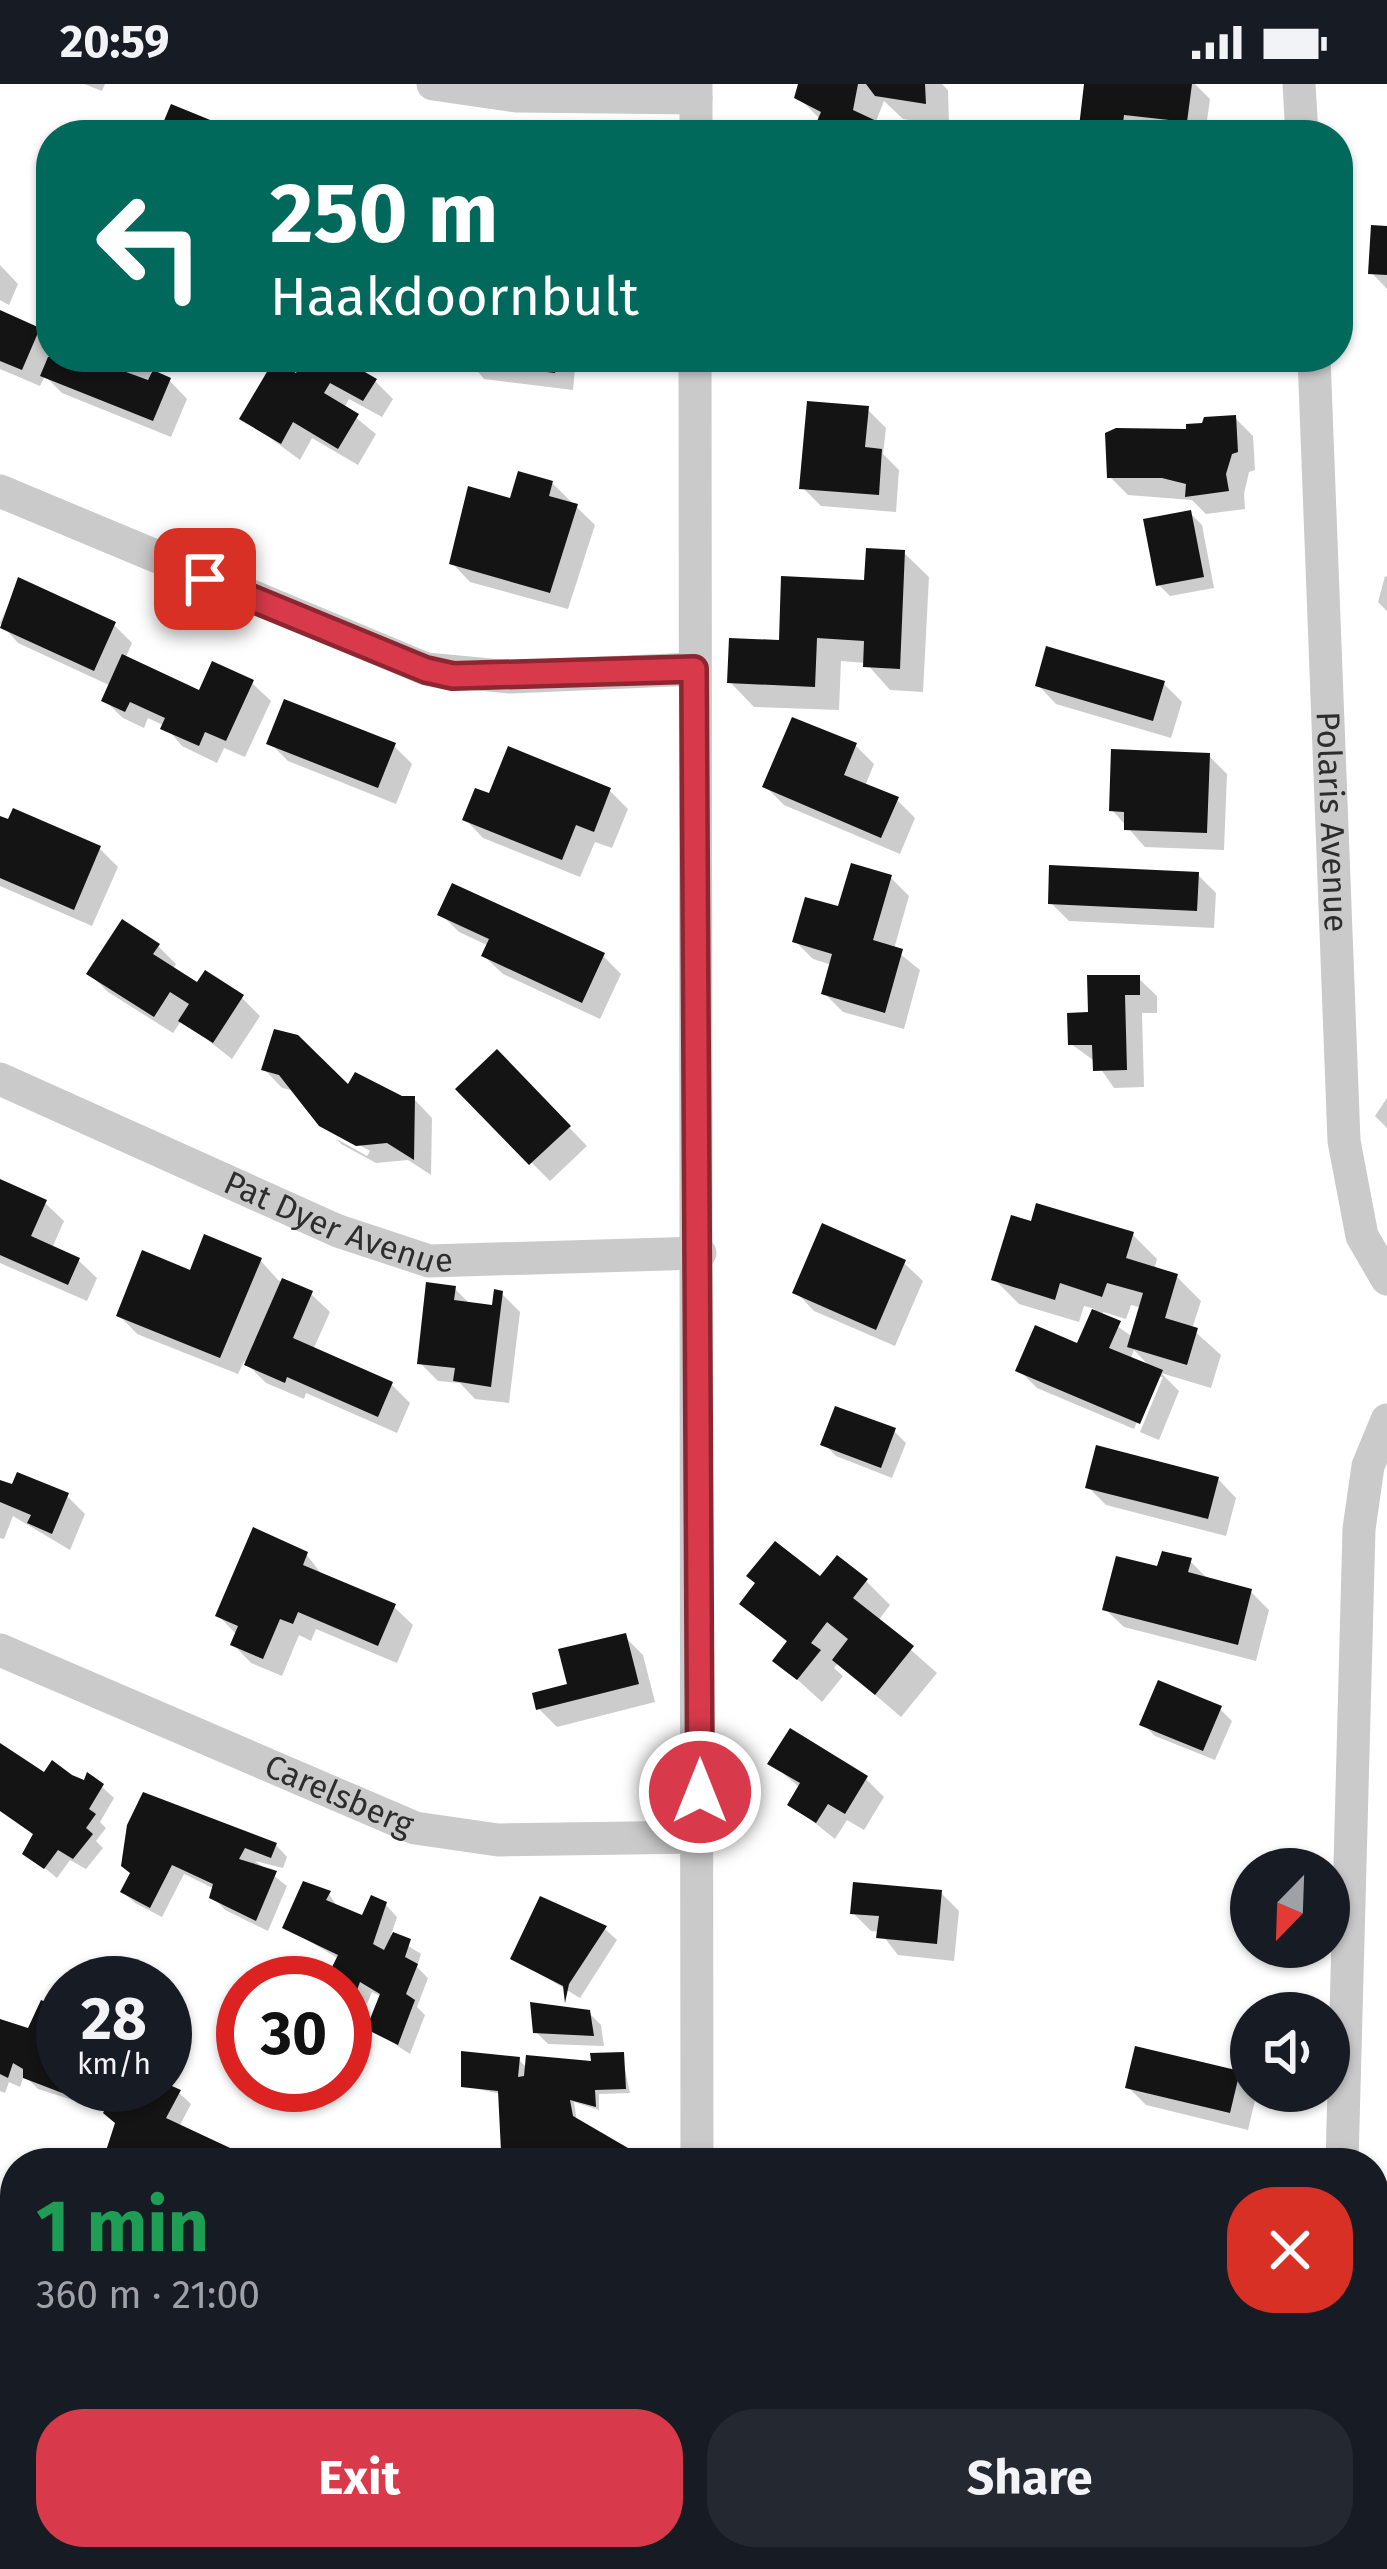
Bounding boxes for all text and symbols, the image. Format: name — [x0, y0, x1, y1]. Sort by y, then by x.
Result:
text: 20:59 — [60, 15, 169, 69]
text: 250 m — [270, 163, 498, 264]
icon: left — [72, 168, 228, 324]
text: Haakdoornbult — [270, 265, 639, 329]
pin — [154, 528, 256, 630]
icon: arrive — [172, 546, 238, 612]
street label: Polaris Avenue — [1308, 711, 1356, 933]
street label: Pat Dyer Avenue — [218, 1162, 453, 1282]
position arrow — [637, 1729, 763, 1855]
street label: Carelsberg — [259, 1746, 420, 1845]
north arrow — [1230, 1848, 1350, 1968]
map controls — [1230, 1848, 1350, 2112]
speed limit sign: 30 — [216, 1956, 372, 2112]
text: 28 — [81, 1983, 147, 2055]
button: sound — [1230, 1992, 1350, 2112]
text: km/h — [77, 2046, 151, 2082]
text: 1 min — [36, 2184, 209, 2270]
button: close — [1227, 2187, 1353, 2313]
text: 360 m · 21:00 — [36, 2272, 260, 2318]
button: Exit — [36, 2409, 683, 2547]
button: Share — [707, 2409, 1353, 2547]

